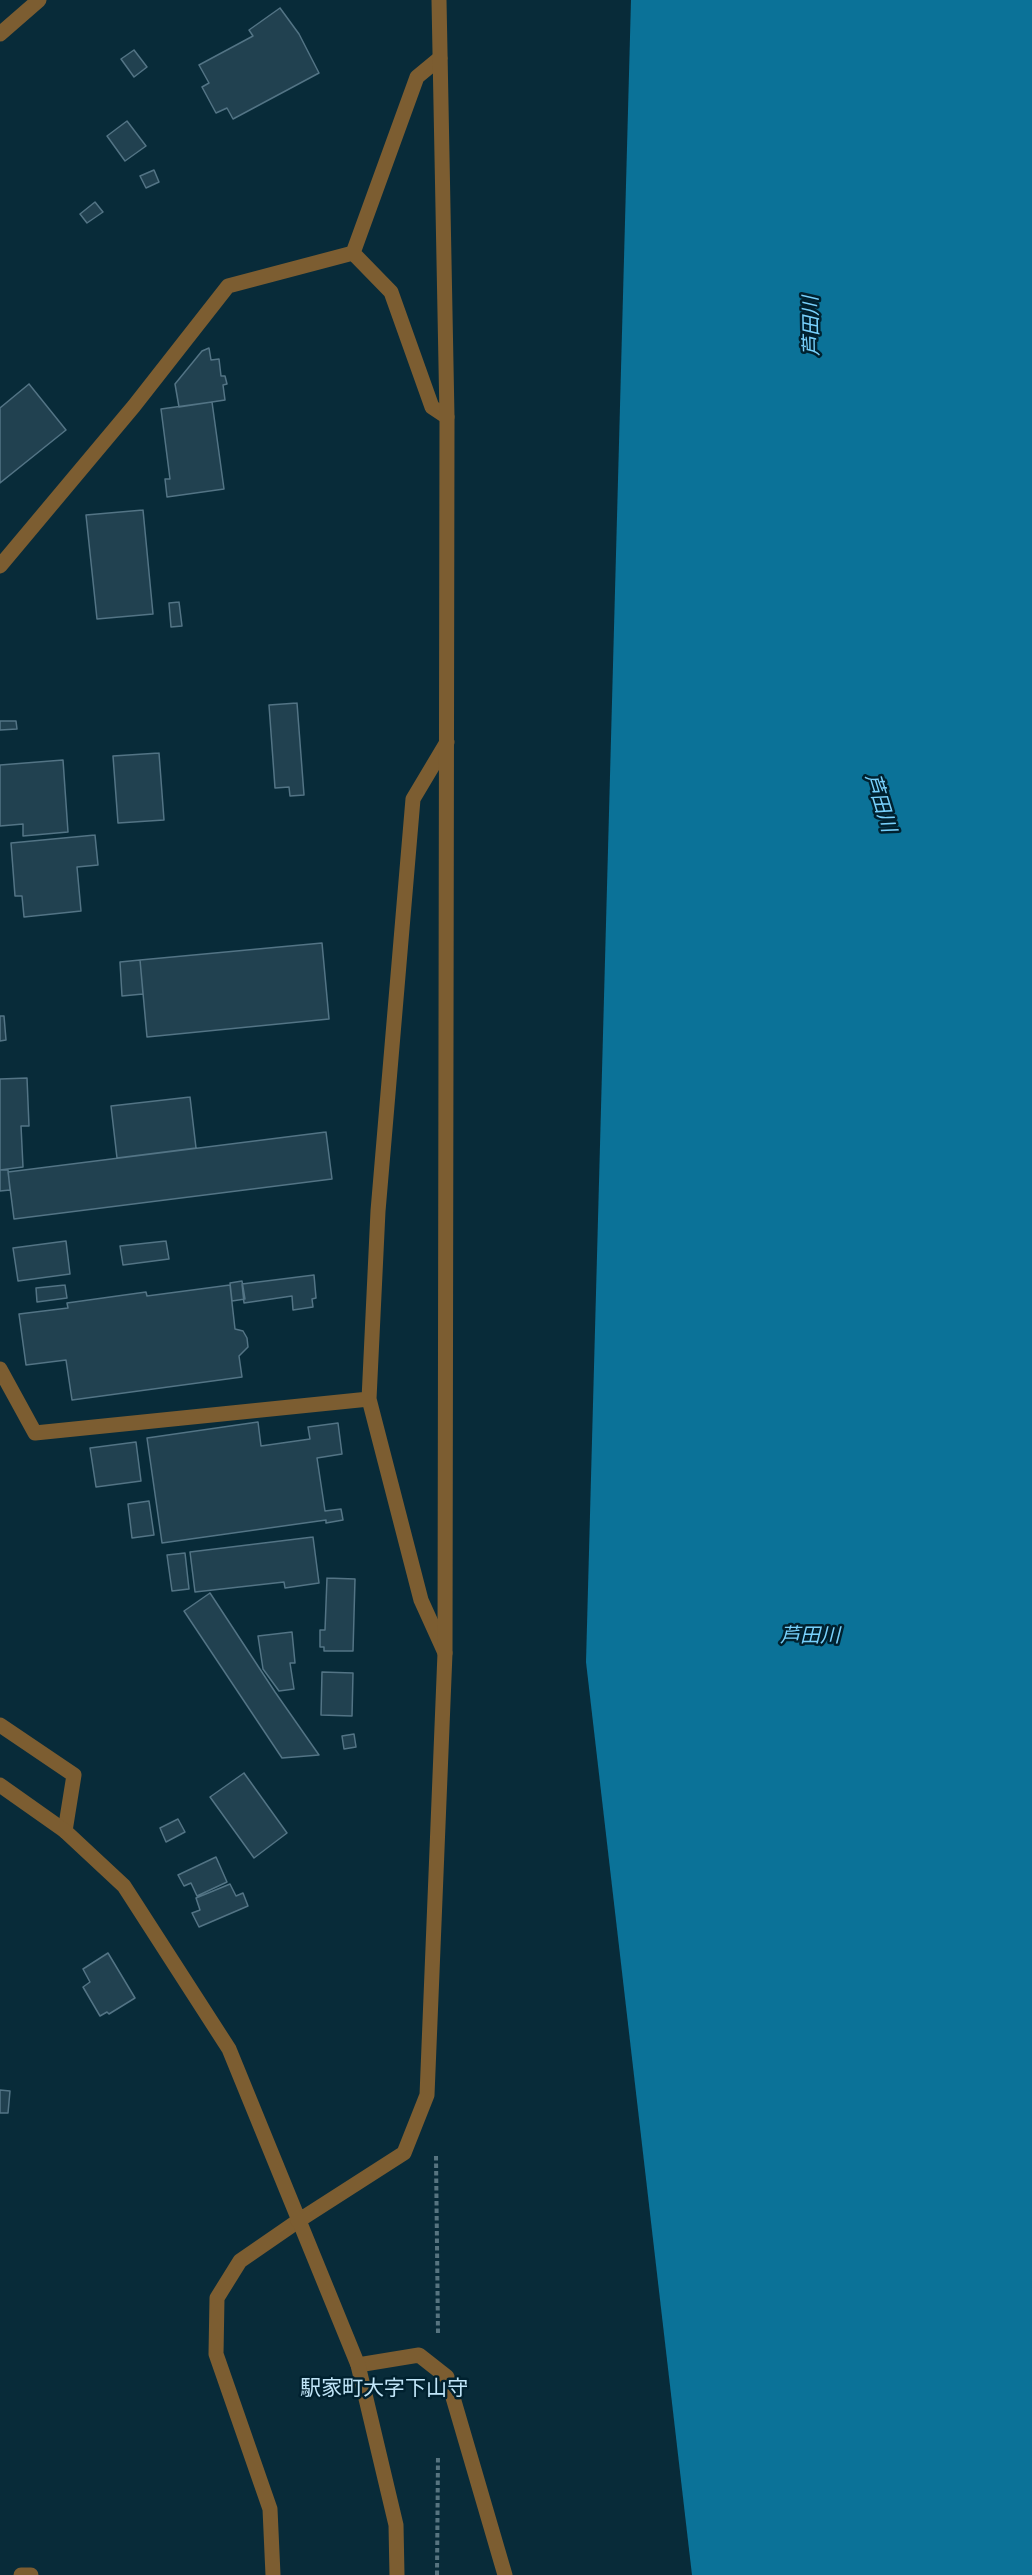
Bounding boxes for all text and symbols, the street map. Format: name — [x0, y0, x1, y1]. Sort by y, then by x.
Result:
water label: 芦田川 — [799, 296, 825, 356]
water label: 芦田川 — [860, 771, 900, 835]
water label: 芦田川 — [780, 1624, 840, 1648]
district label: 駅家町大字下山守 — [300, 2376, 468, 2402]

